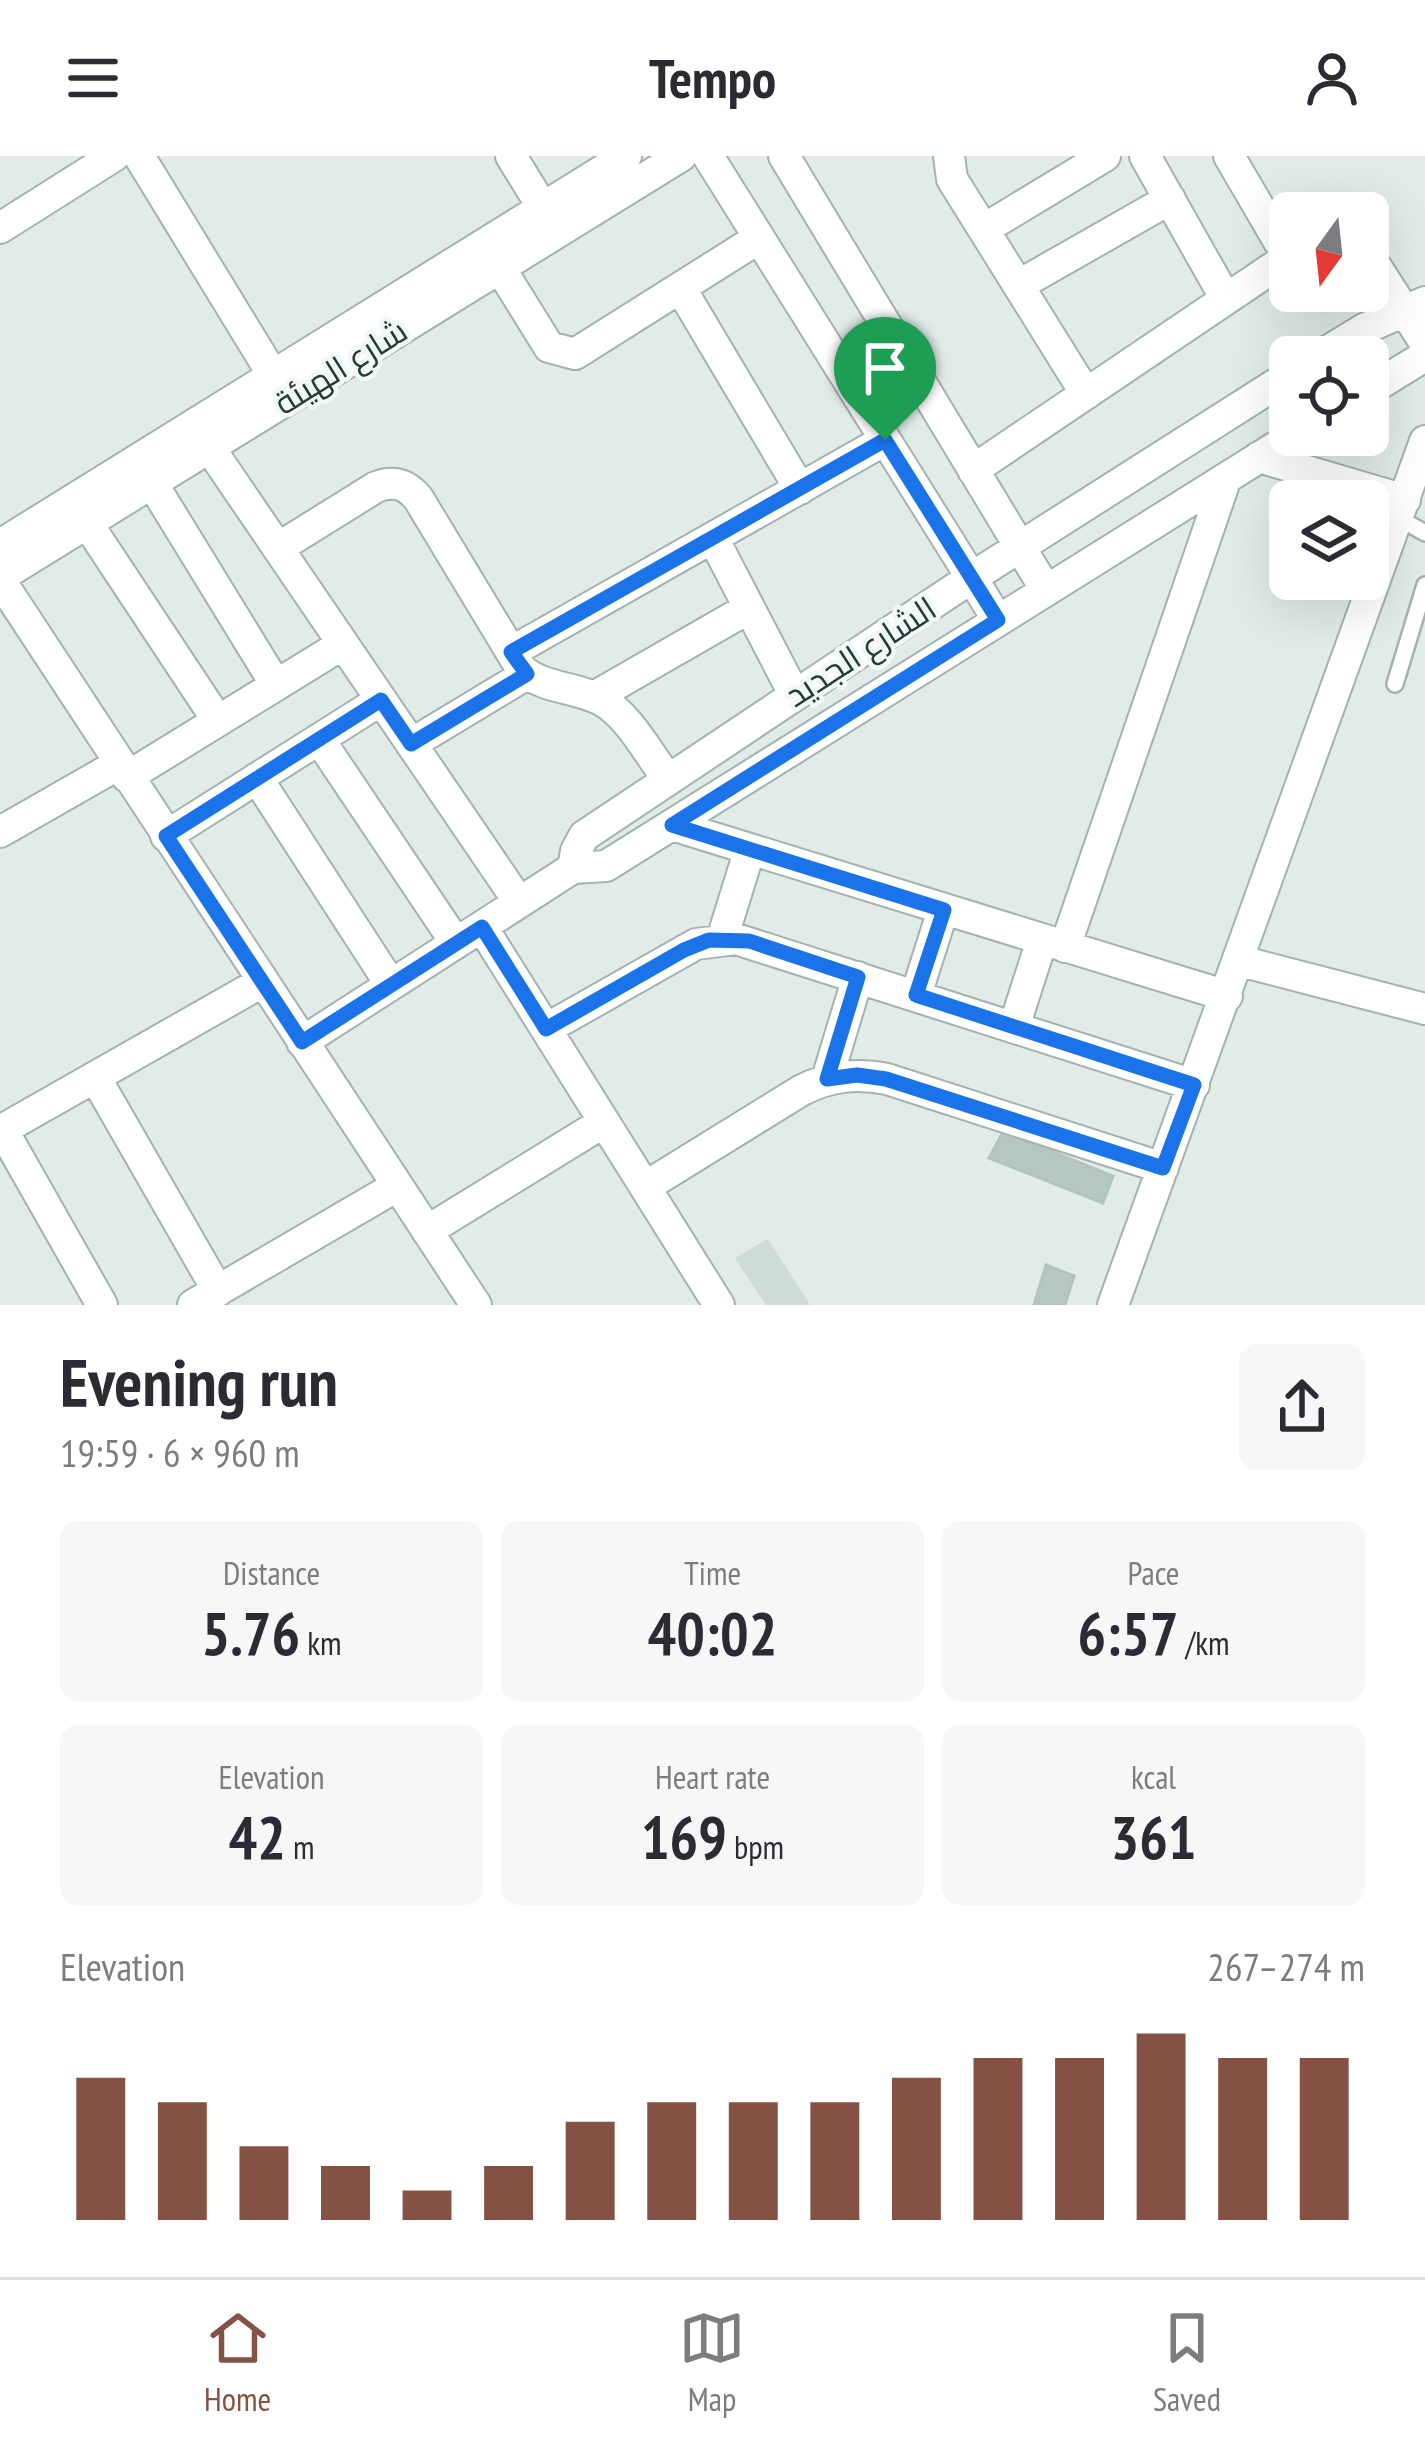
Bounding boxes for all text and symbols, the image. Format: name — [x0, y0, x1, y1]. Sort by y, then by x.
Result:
text: Tempo — [649, 43, 776, 113]
icon: menu — [60, 45, 126, 111]
icon: person — [1299, 45, 1365, 111]
north arrow — [1269, 192, 1389, 312]
map controls — [1269, 192, 1389, 600]
street label: شارع الهيئة — [265, 308, 416, 425]
pin — [834, 317, 936, 440]
icon: arrive — [852, 335, 918, 401]
button: locate — [1269, 336, 1389, 456]
button: layers — [1269, 480, 1389, 600]
street label: الشارع الجديد — [776, 586, 945, 718]
text: Evening run — [60, 1339, 338, 1424]
button: share — [1239, 1344, 1365, 1470]
text: 19:59 · 6 × 960 m — [60, 1427, 300, 1478]
text: Distance — [223, 1551, 320, 1594]
text: Time — [684, 1551, 741, 1594]
text: Pace — [1127, 1551, 1180, 1594]
text: 5.76 — [201, 1594, 300, 1672]
text: 40:02 — [648, 1594, 777, 1672]
text: 6:57 — [1077, 1594, 1179, 1672]
text: km — [300, 1621, 342, 1664]
text: /km — [1179, 1621, 1230, 1664]
text: Elevation — [219, 1755, 324, 1798]
text: Heart rate — [655, 1755, 770, 1798]
text: kcal — [1131, 1755, 1176, 1798]
text: 42 — [229, 1798, 286, 1876]
text: 169 — [641, 1798, 727, 1876]
text: 361 — [1110, 1798, 1197, 1876]
text: m — [286, 1825, 314, 1868]
text: bpm — [727, 1825, 784, 1868]
text: Elevation — [60, 1941, 185, 1992]
text: 267–274 m — [1207, 1941, 1365, 1992]
tab: Home — [204, 2305, 271, 2420]
tab: Map — [679, 2305, 745, 2420]
tab: Saved — [1153, 2305, 1221, 2420]

